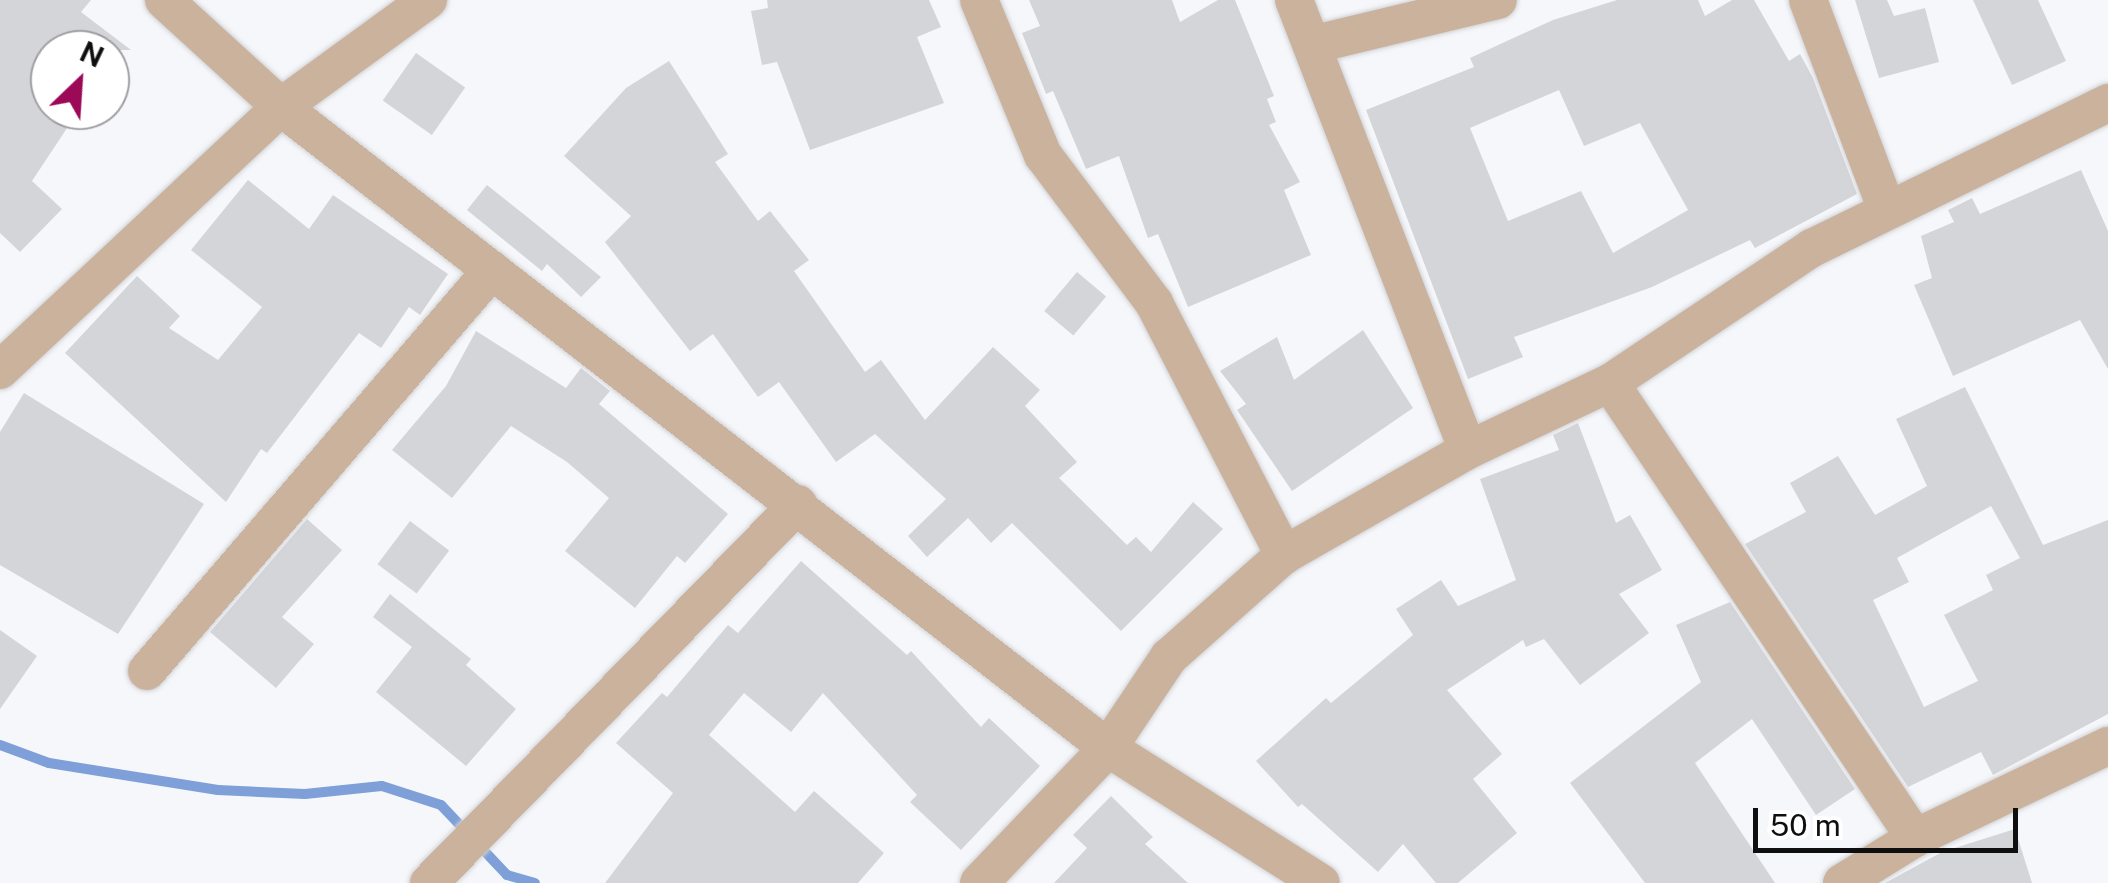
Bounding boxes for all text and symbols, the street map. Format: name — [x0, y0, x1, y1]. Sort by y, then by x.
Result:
north arrow — [30, 30, 130, 130]
text: N — [75, 35, 109, 74]
scale bar — [1758, 788, 2023, 850]
text: 50 m — [1770, 807, 1841, 843]

